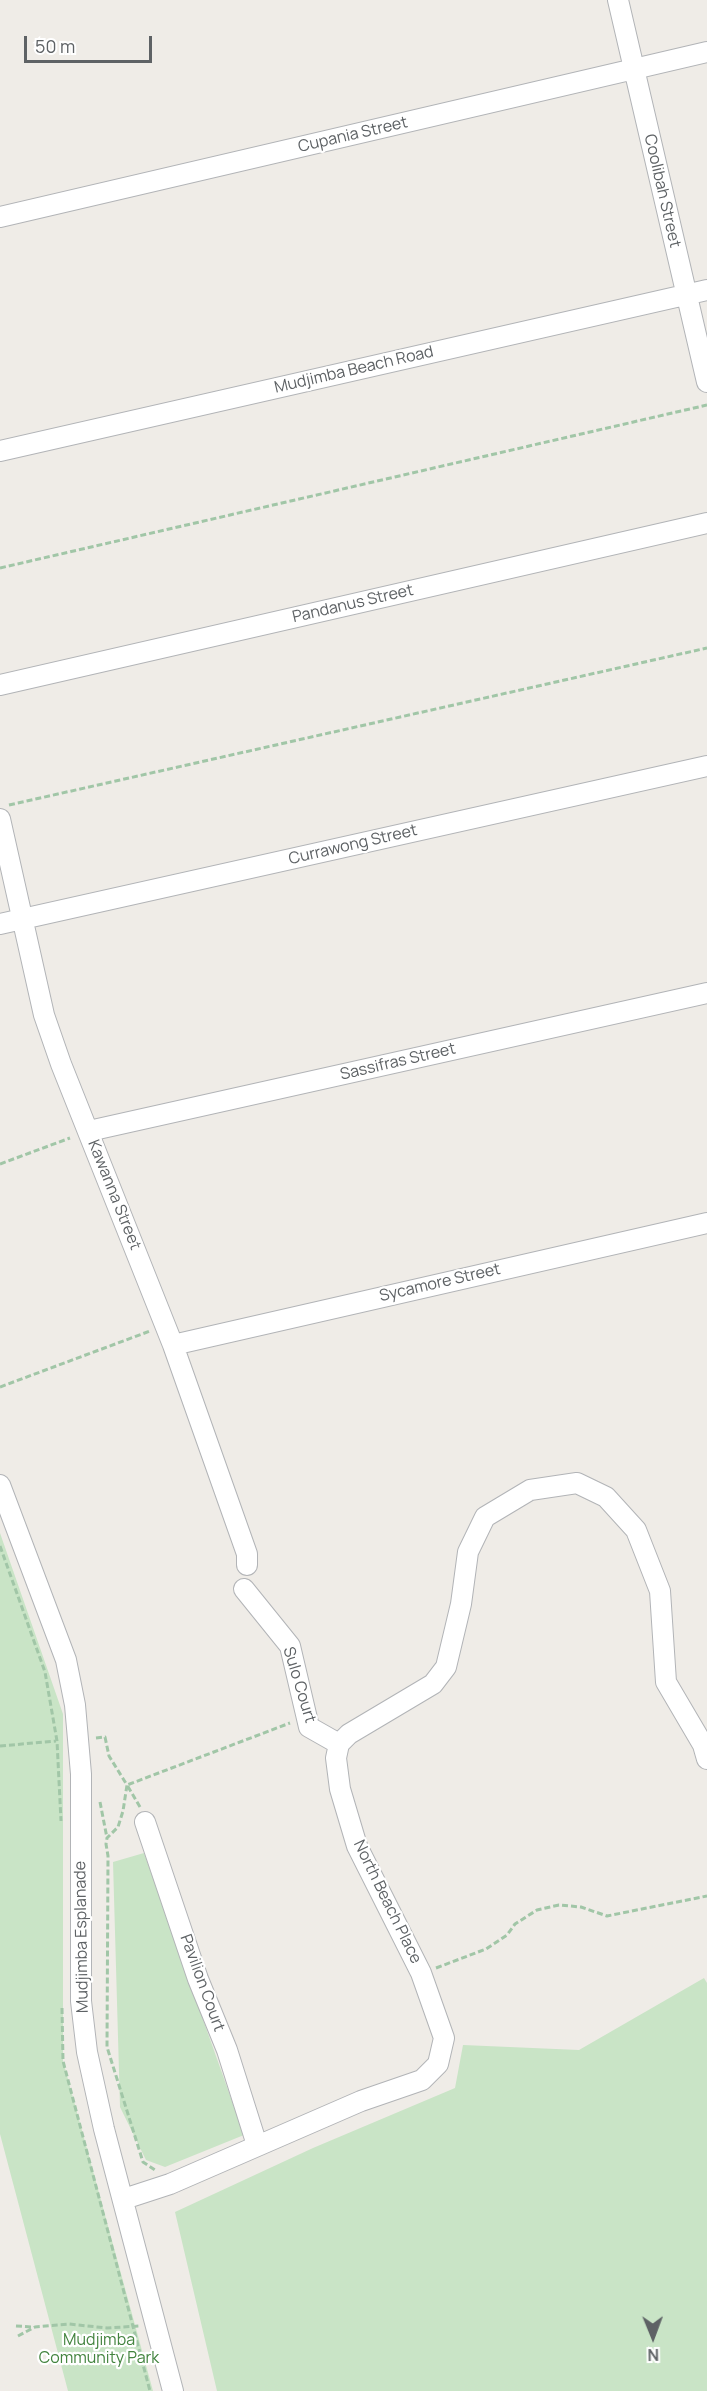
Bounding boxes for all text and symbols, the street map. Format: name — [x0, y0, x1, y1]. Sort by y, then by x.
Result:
scale bar — [27, 24, 154, 62]
text: 50 m — [35, 34, 75, 58]
street label: Cupania Street — [296, 113, 410, 157]
street label: Coolibah Street — [640, 132, 684, 250]
street label: Mudjimba Beach Road — [273, 342, 435, 398]
street label: Pandanus Street — [291, 581, 415, 627]
street label: Currawong Street — [287, 821, 419, 869]
street label: Sassifras Street — [338, 1039, 458, 1085]
street label: Kawanna Street — [83, 1137, 145, 1253]
street label: Sycamore Street — [378, 1260, 502, 1306]
street label: Sulo Court — [278, 1645, 320, 1725]
street label: North Beach Place — [349, 1837, 425, 1967]
street label: Mudjimba Esplanade — [71, 1861, 93, 2013]
street label: Pavilion Court — [176, 1932, 228, 2034]
north arrow — [623, 2307, 683, 2367]
park label: Mudjimba Community Park — [39, 2331, 159, 2369]
text: N — [647, 2344, 659, 2366]

